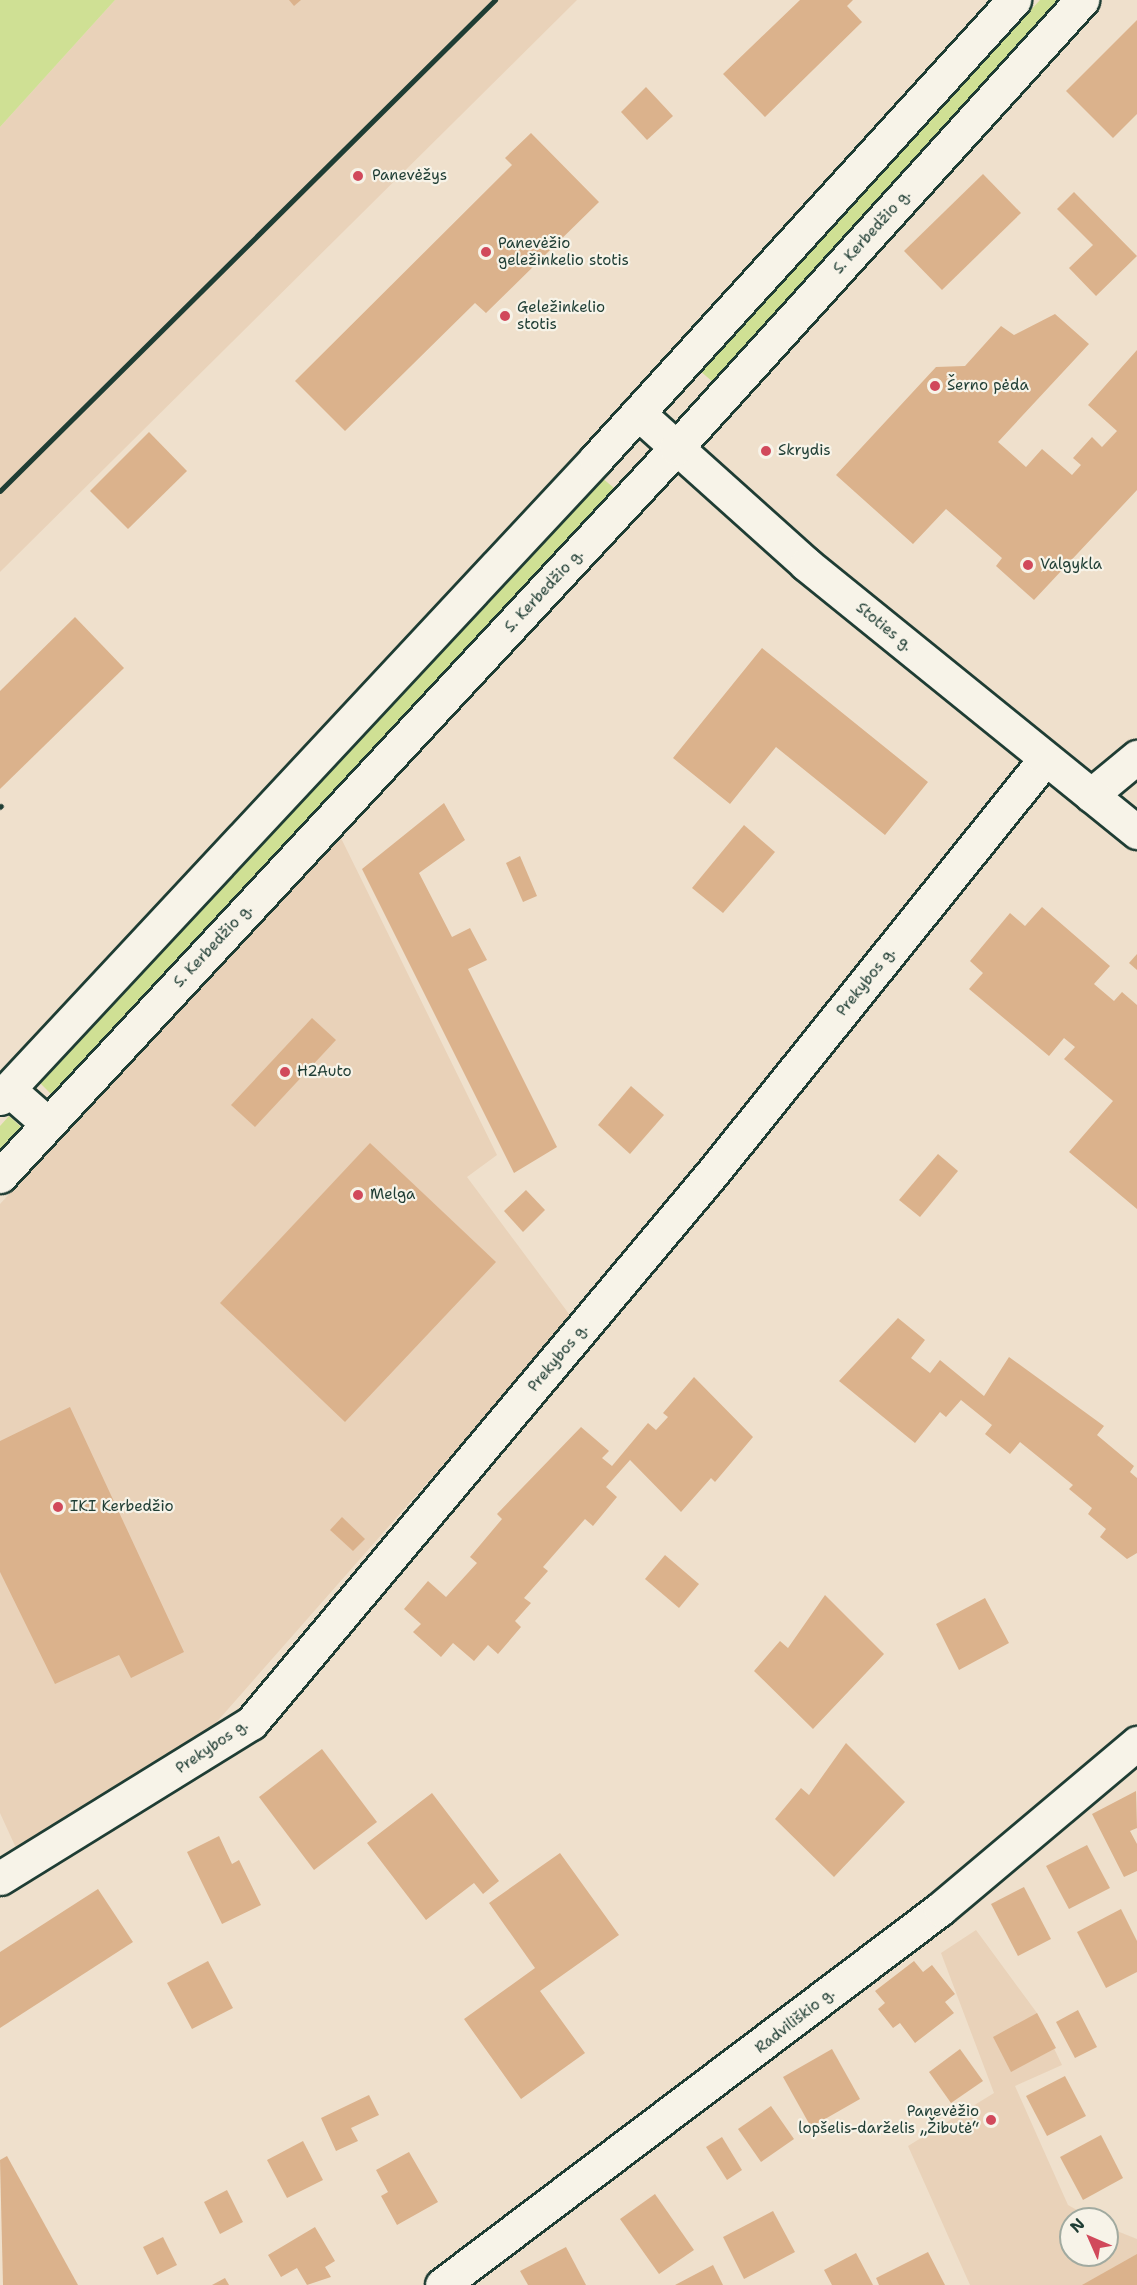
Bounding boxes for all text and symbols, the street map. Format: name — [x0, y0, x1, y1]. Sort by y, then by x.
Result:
marker: Panevėžys — [349, 167, 367, 185]
place label: Panevėžys — [372, 167, 447, 185]
street label: S. Kerbedžio g. — [830, 186, 914, 278]
place label: Panevėžio geležinkelio stotis — [498, 234, 629, 269]
marker: Panevėžio geležinkelio stotis — [479, 245, 493, 259]
place label: Geležinkelio stotis — [517, 298, 605, 333]
marker: Geležinkelio stotis — [498, 309, 512, 323]
place label: Šerno pėda — [947, 377, 1029, 395]
marker: Šerno pėda — [928, 379, 942, 393]
place label: Skrydis — [778, 442, 831, 460]
marker: Skrydis — [759, 444, 773, 458]
street label: S. Kerbedžio g. — [501, 546, 587, 636]
place label: Valgykla — [1040, 556, 1102, 574]
marker: Valgykla — [1021, 558, 1035, 572]
street label: Stoties g. — [852, 599, 916, 655]
street label: S. Kerbedžio g. — [170, 901, 256, 991]
street label: Prekybos g. — [833, 944, 899, 1020]
place label: H2Auto — [297, 1063, 352, 1081]
marker: H2Auto — [278, 1065, 292, 1079]
place label: Melga — [370, 1186, 415, 1204]
marker: Melga — [351, 1188, 365, 1202]
street label: Prekybos g. — [524, 1320, 592, 1396]
place label: IKI Kerbedžio — [70, 1498, 174, 1516]
marker: IKI Kerbedžio — [51, 1500, 65, 1514]
street label: Prekybos g. — [173, 1716, 251, 1778]
street label: Radviliškio g. — [752, 1984, 838, 2058]
place label: Panevėžio lopšelis-darželis „Žibutė“ — [798, 2102, 979, 2137]
marker: Panevėžio lopšelis-darželis „Žibutė“ — [984, 2113, 998, 2127]
north arrow — [1059, 2207, 1119, 2267]
text: N — [1065, 2213, 1089, 2237]

